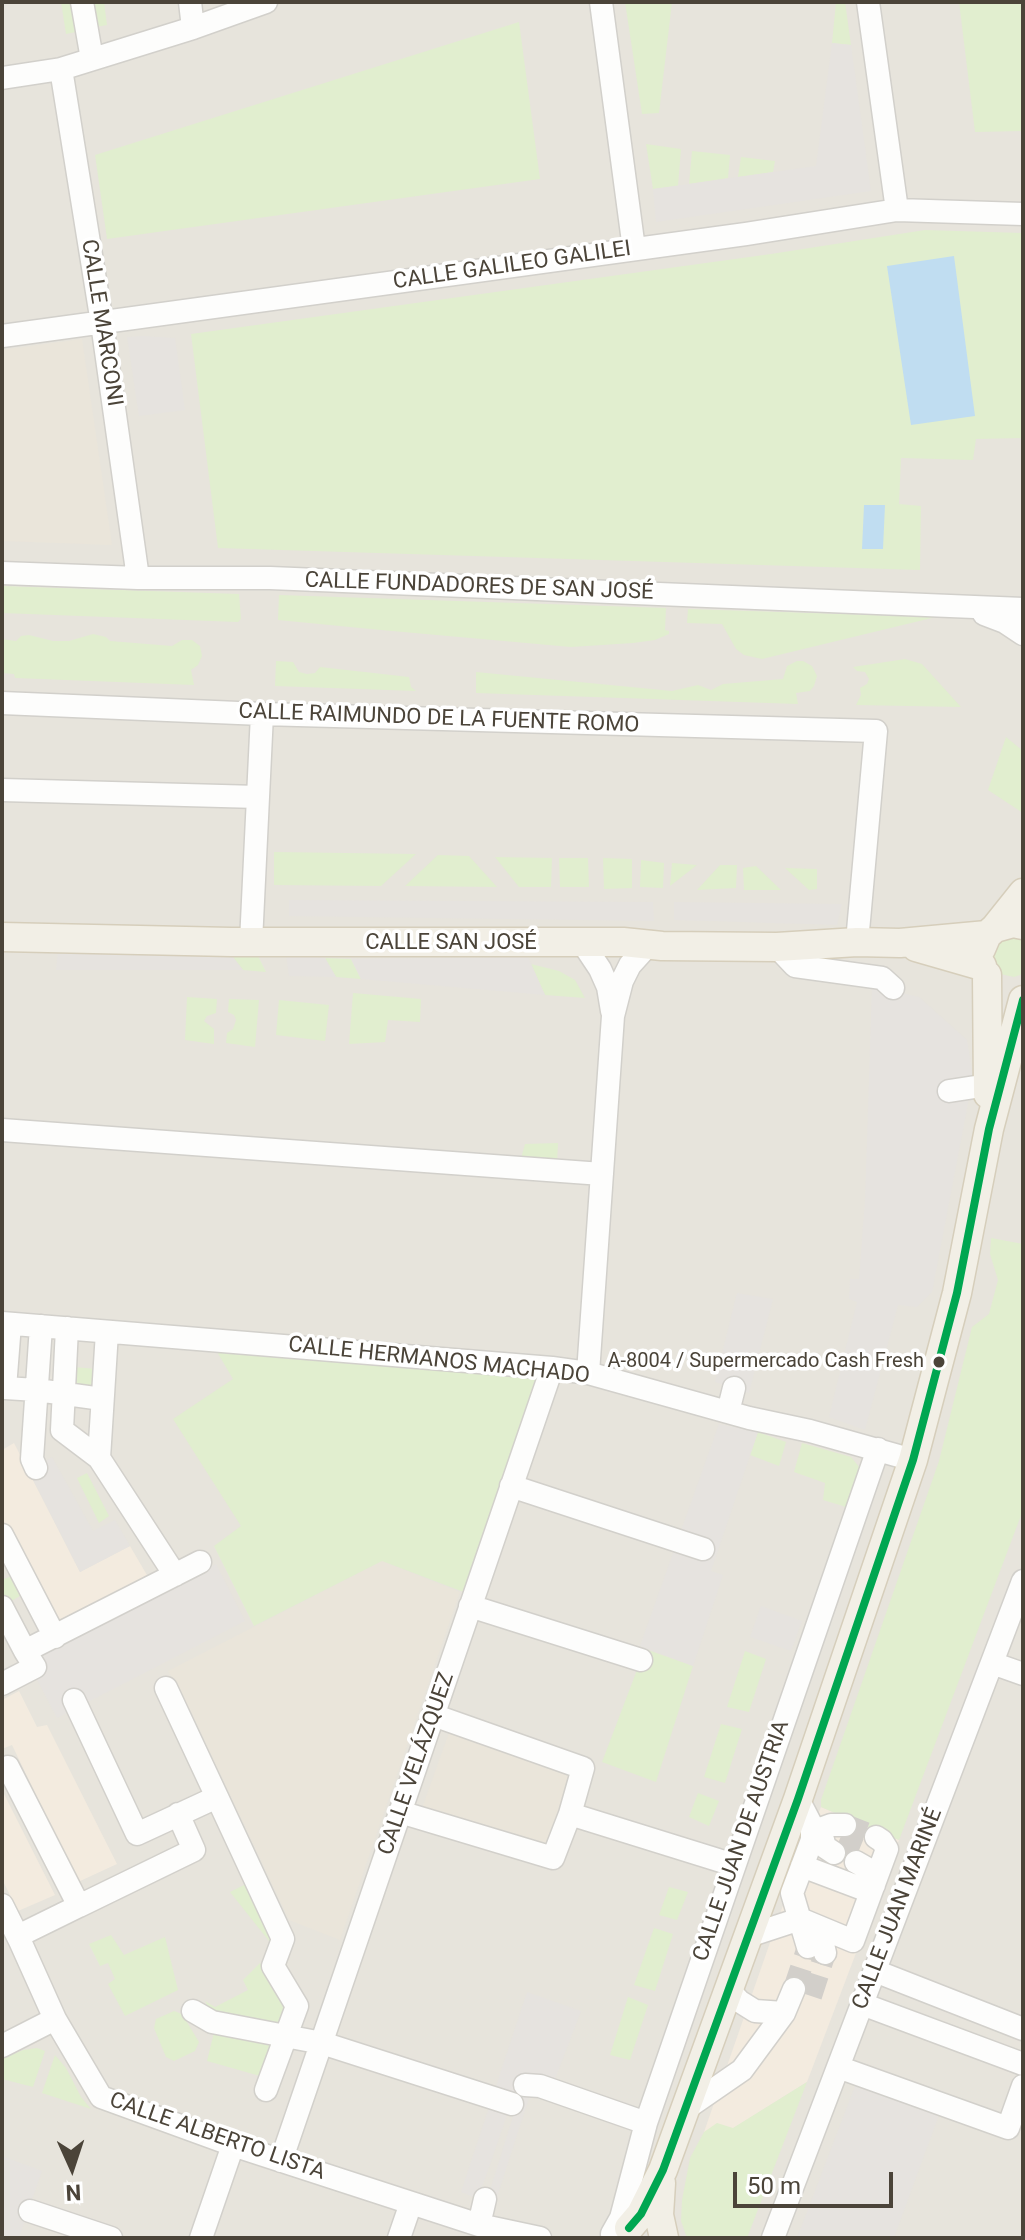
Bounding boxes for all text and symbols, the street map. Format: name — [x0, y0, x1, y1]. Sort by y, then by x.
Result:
street label: CALLE GALILEO GALILEI — [391, 236, 633, 296]
street label: CALLE MARCONI — [75, 238, 127, 408]
street label: CALLE FUNDADORES DE SAN JOSÉ — [304, 568, 654, 606]
street label: CALLE RAIMUNDO DE LA FUENTE ROMO — [238, 699, 640, 739]
street label: CALLE SAN JOSÉ — [365, 930, 537, 956]
street label: CALLE HERMANOS MACHADO — [287, 1332, 591, 1390]
place label: A-8004 / Supermercado Cash Fresh — [608, 1350, 924, 1374]
marker: A-8004 / Supermercado Cash Fresh — [931, 1354, 947, 1370]
street label: CALLE VELÁZQUEZ — [373, 1669, 461, 1859]
street label: CALLE JUAN DE AUSTRIA — [688, 1717, 796, 1965]
street label: CALLE JUAN MARINÉ — [847, 1805, 949, 2013]
street label: CALLE ALBERTO LISTA — [106, 2088, 328, 2186]
north arrow — [32, 2128, 112, 2208]
scale bar — [737, 2156, 897, 2206]
text: 50 m — [747, 2172, 801, 2200]
text: N — [65, 2180, 82, 2205]

